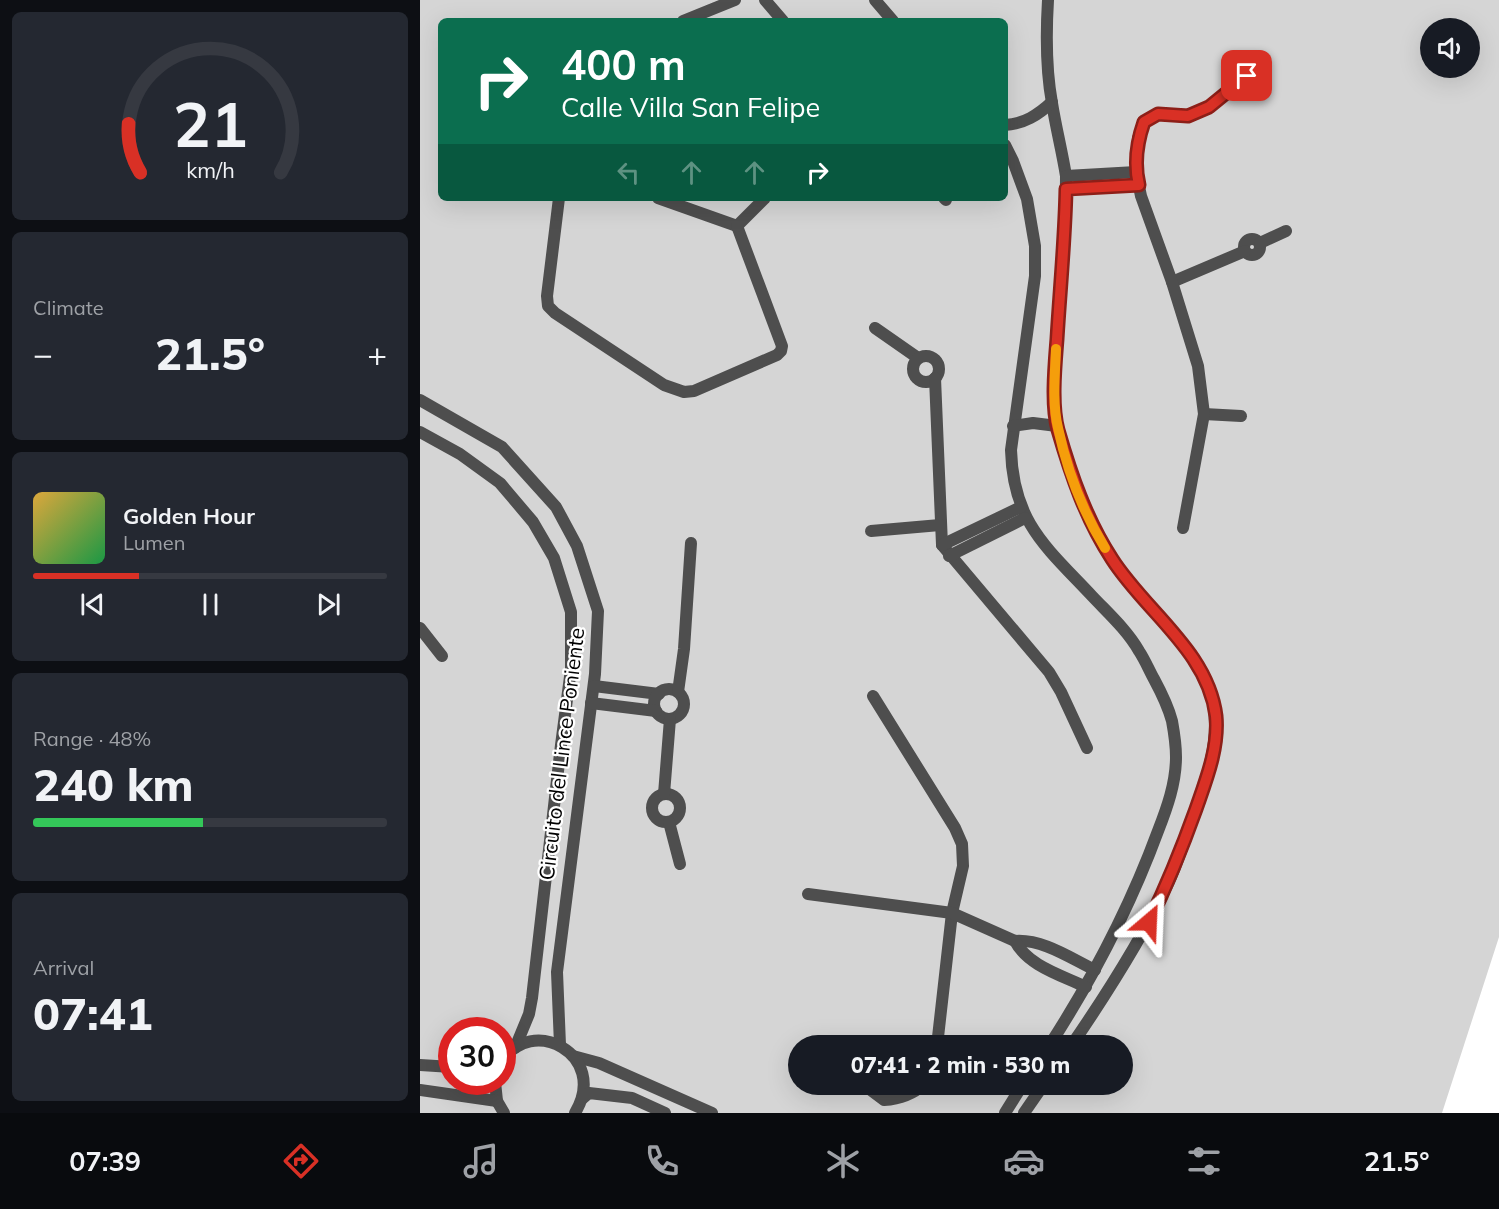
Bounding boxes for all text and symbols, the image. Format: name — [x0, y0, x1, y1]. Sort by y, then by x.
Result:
map controls — [1420, 18, 1480, 78]
button: sound — [1420, 18, 1480, 78]
text: 400 m — [561, 38, 686, 91]
icon: right — [462, 42, 540, 120]
pin — [1221, 50, 1272, 101]
icon: arrive — [1230, 59, 1263, 92]
text: 21 — [173, 84, 247, 163]
text: Calle Villa San Felipe — [561, 90, 820, 124]
text: km/h — [186, 156, 234, 183]
icon: left — [612, 156, 645, 189]
icon: ahead — [675, 156, 708, 189]
icon: ahead — [738, 156, 771, 189]
icon: right — [801, 156, 834, 189]
text: Climate — [33, 295, 104, 320]
text: 21.5° — [155, 325, 265, 381]
text: − — [33, 333, 53, 374]
text: + — [367, 333, 387, 374]
text: Golden Hour — [123, 502, 255, 530]
text: Lumen — [123, 530, 185, 555]
icon: previous — [76, 588, 109, 621]
icon: pause — [194, 588, 227, 621]
icon: next — [312, 588, 345, 621]
street label: Circuito del Lince Poniente — [533, 626, 589, 882]
text: Range · 48% — [33, 726, 151, 751]
text: 240 km — [33, 756, 194, 812]
position arrow — [1117, 890, 1181, 954]
text: Arrival — [33, 955, 94, 980]
text: 07:41 — [33, 985, 153, 1041]
speed limit sign: 30 — [438, 1017, 516, 1095]
text: 07:41 · 2 min · 530 m — [851, 1051, 1070, 1079]
icon: directions — [280, 1140, 322, 1182]
icon: music — [460, 1140, 502, 1182]
icon: phone — [641, 1140, 683, 1182]
icon: climate — [822, 1140, 864, 1182]
icon: car — [1003, 1140, 1045, 1182]
icon: filters — [1183, 1140, 1225, 1182]
text: 07:39 — [69, 1144, 141, 1178]
text: 21.5° — [1364, 1144, 1430, 1178]

